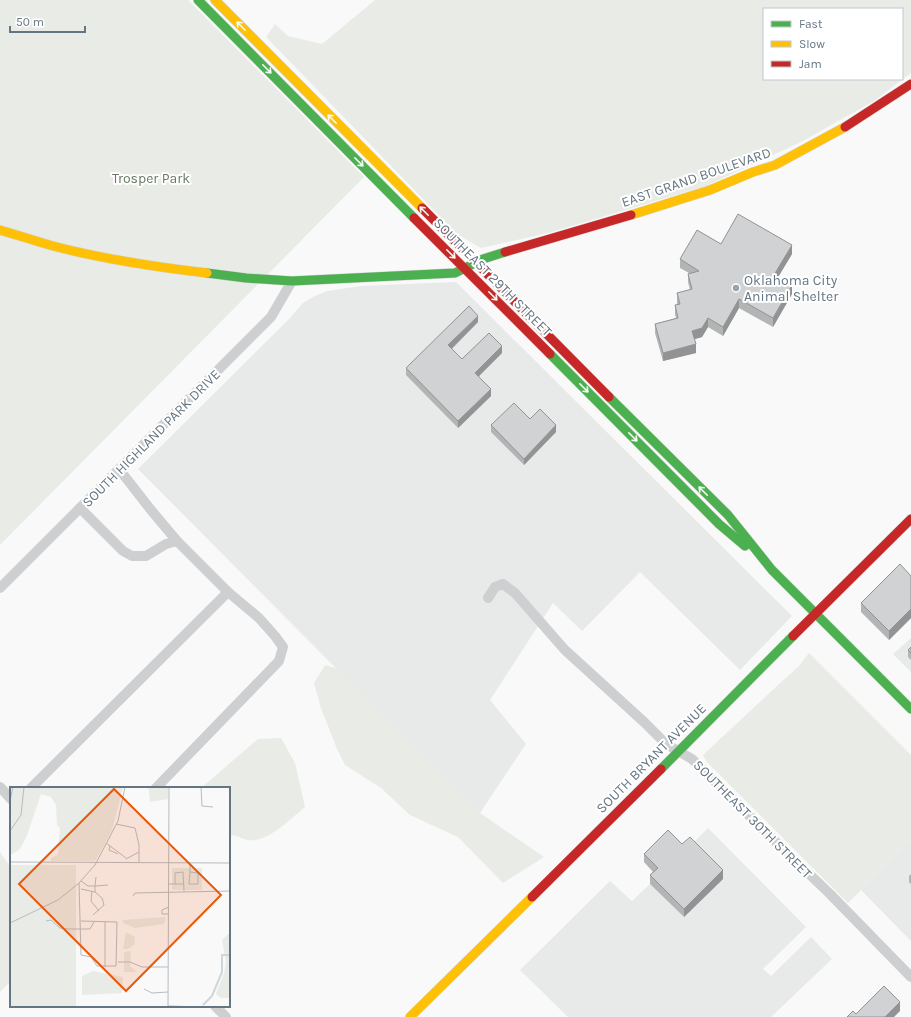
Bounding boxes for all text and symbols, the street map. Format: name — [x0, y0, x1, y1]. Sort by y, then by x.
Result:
scale bar — [10, 8, 85, 34]
legend — [763, 8, 903, 80]
text: 50 m — [16, 15, 44, 29]
text: Fast — [799, 17, 823, 31]
one-way arrow — [236, 21, 246, 31]
text: Slow — [799, 37, 825, 51]
text: Jam — [799, 57, 822, 71]
one-way arrow — [262, 64, 272, 74]
one-way arrow — [327, 114, 337, 123]
street label: EAST GRAND BOULEVARD — [619, 144, 773, 211]
one-way arrow — [354, 157, 364, 167]
park label: Trosper Park — [112, 170, 190, 187]
one-way arrow — [419, 206, 429, 216]
street label: SOUTHEAST 29TH STREET — [430, 215, 555, 340]
one-way arrow — [446, 249, 456, 259]
place label: Oklahoma City Animal Shelter — [744, 272, 839, 305]
marker: Oklahoma City Animal Shelter — [731, 283, 741, 293]
one-way arrow — [488, 291, 498, 301]
street label: SOUTH HIGHLAND PARK DRIVE — [79, 366, 224, 511]
one-way arrow — [579, 383, 589, 393]
one-way arrow — [628, 432, 638, 442]
one-way arrow — [698, 486, 708, 495]
street label: SOUTH BRYANT AVENUE — [593, 700, 710, 817]
street label: SOUTHEAST 30TH STREET — [690, 756, 816, 882]
inset map — [10, 787, 230, 1007]

